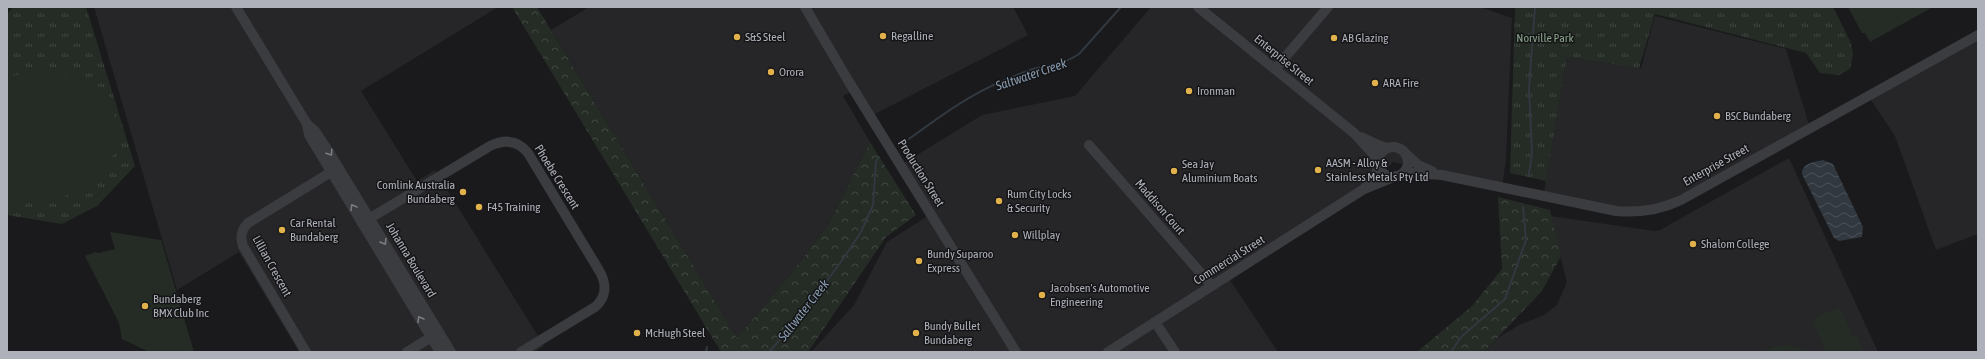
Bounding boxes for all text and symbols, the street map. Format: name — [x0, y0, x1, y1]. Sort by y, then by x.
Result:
place label: Regalline — [891, 29, 933, 43]
place label: S&S Steel — [745, 30, 786, 44]
marker: Regalline — [878, 31, 888, 41]
place label: AB Glazing — [1342, 31, 1389, 45]
park label: Norville Park — [1516, 31, 1574, 45]
marker: S&S Steel — [732, 32, 742, 42]
street label: Enterprise Street — [1251, 32, 1317, 89]
marker: AB Glazing — [1329, 33, 1339, 43]
water label: Saltwater Creek — [993, 55, 1069, 94]
place label: Orora — [779, 65, 804, 79]
marker: Orora — [766, 67, 776, 77]
place label: ARA Fire — [1383, 76, 1419, 90]
marker: ARA Fire — [1370, 78, 1380, 88]
place label: Ironman — [1197, 84, 1235, 98]
marker: Ironman — [1184, 86, 1194, 96]
place label: BSC Bundaberg — [1725, 109, 1792, 123]
marker: BSC Bundaberg — [1712, 111, 1722, 121]
street label: Production Street — [895, 137, 948, 210]
street label: Enterprise Street — [1681, 141, 1752, 189]
street label: Phoebe Crescent — [532, 142, 583, 212]
one-way arrow — [325, 149, 333, 156]
place label: AASM - Alloy & Stainless Metals Pty Ltd — [1326, 156, 1428, 184]
place label: Sea Jay Aluminium Boats — [1182, 157, 1258, 185]
marker: AASM - Alloy & Stainless Metals Pty Ltd — [1313, 165, 1323, 175]
marker: Sea Jay Aluminium Boats — [1169, 166, 1179, 176]
street label: Maddison Court — [1132, 176, 1188, 238]
place label: Comlink Australia Bundaberg — [377, 178, 456, 206]
marker: Comlink Australia Bundaberg — [458, 187, 468, 197]
place label: Rum City Locks & Security — [1007, 187, 1072, 215]
marker: Rum City Locks & Security — [994, 196, 1004, 206]
place label: F45 Training — [487, 200, 541, 214]
marker: F45 Training — [474, 202, 484, 212]
one-way arrow — [350, 204, 357, 211]
place label: Car Rental Bundaberg — [290, 216, 339, 244]
street label: Johanna Boulevard — [383, 220, 439, 300]
marker: Car Rental Bundaberg — [277, 225, 287, 235]
place label: Willplay — [1023, 228, 1060, 242]
marker: Willplay — [1010, 230, 1020, 240]
street label: Commercial Street — [1191, 232, 1268, 287]
street label: Lillian Crescent — [250, 233, 295, 299]
place label: Shalom College — [1701, 237, 1770, 251]
one-way arrow — [380, 238, 387, 245]
marker: Shalom College — [1688, 239, 1698, 249]
place label: Bundy Suparoo Express — [927, 247, 994, 275]
marker: Bundy Suparoo Express — [914, 256, 924, 266]
water label: Saltwater Creek — [774, 276, 832, 345]
place label: Jacobsen's Automotive Engineering — [1050, 281, 1150, 309]
marker: Jacobsen's Automotive Engineering — [1037, 290, 1047, 300]
place label: Bundaberg BMX Club Inc — [153, 292, 209, 320]
marker: Bundaberg BMX Club Inc — [140, 301, 150, 311]
one-way arrow — [417, 316, 425, 323]
place label: Bundy Bullet Bundaberg — [924, 319, 981, 347]
place label: McHugh Steel — [645, 326, 706, 340]
marker: McHugh Steel — [632, 328, 642, 338]
marker: Bundy Bullet Bundaberg — [911, 328, 921, 338]

